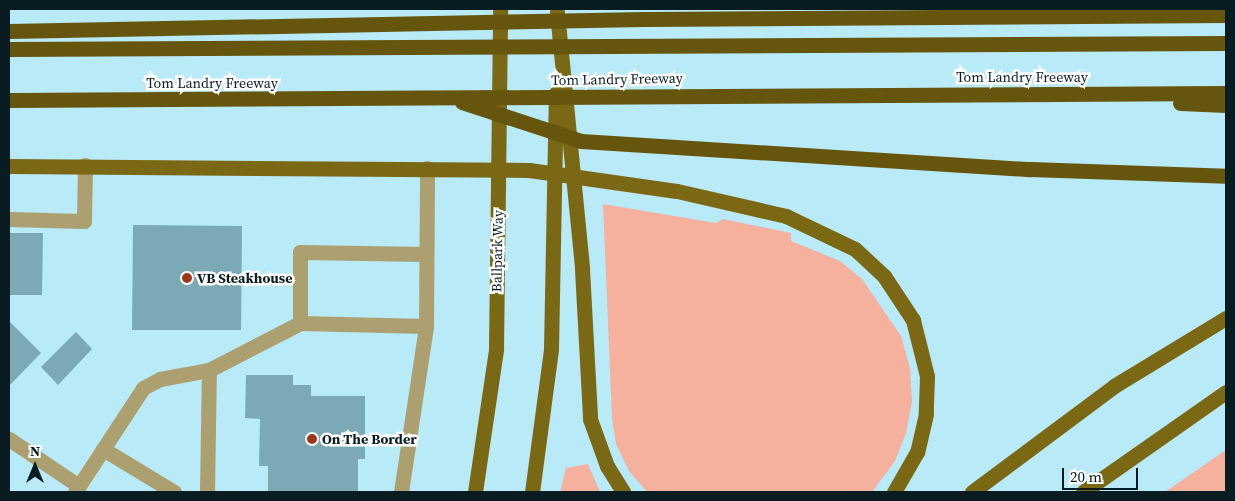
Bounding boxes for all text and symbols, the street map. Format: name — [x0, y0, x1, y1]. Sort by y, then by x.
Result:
street label: Tom Landry Freeway — [551, 69, 683, 89]
street label: Tom Landry Freeway — [956, 69, 1088, 85]
street label: Tom Landry Freeway — [146, 75, 278, 91]
street label: Ballpark Way — [488, 210, 506, 292]
place label: VB Steakhouse — [197, 270, 293, 286]
marker: VB Steakhouse — [181, 272, 193, 284]
place label: On The Border — [322, 431, 417, 447]
marker: On The Border — [306, 433, 318, 445]
north arrow — [10, 441, 60, 491]
text: N — [30, 441, 40, 461]
scale bar — [1065, 458, 1141, 490]
text: 20 m — [1070, 466, 1102, 487]

